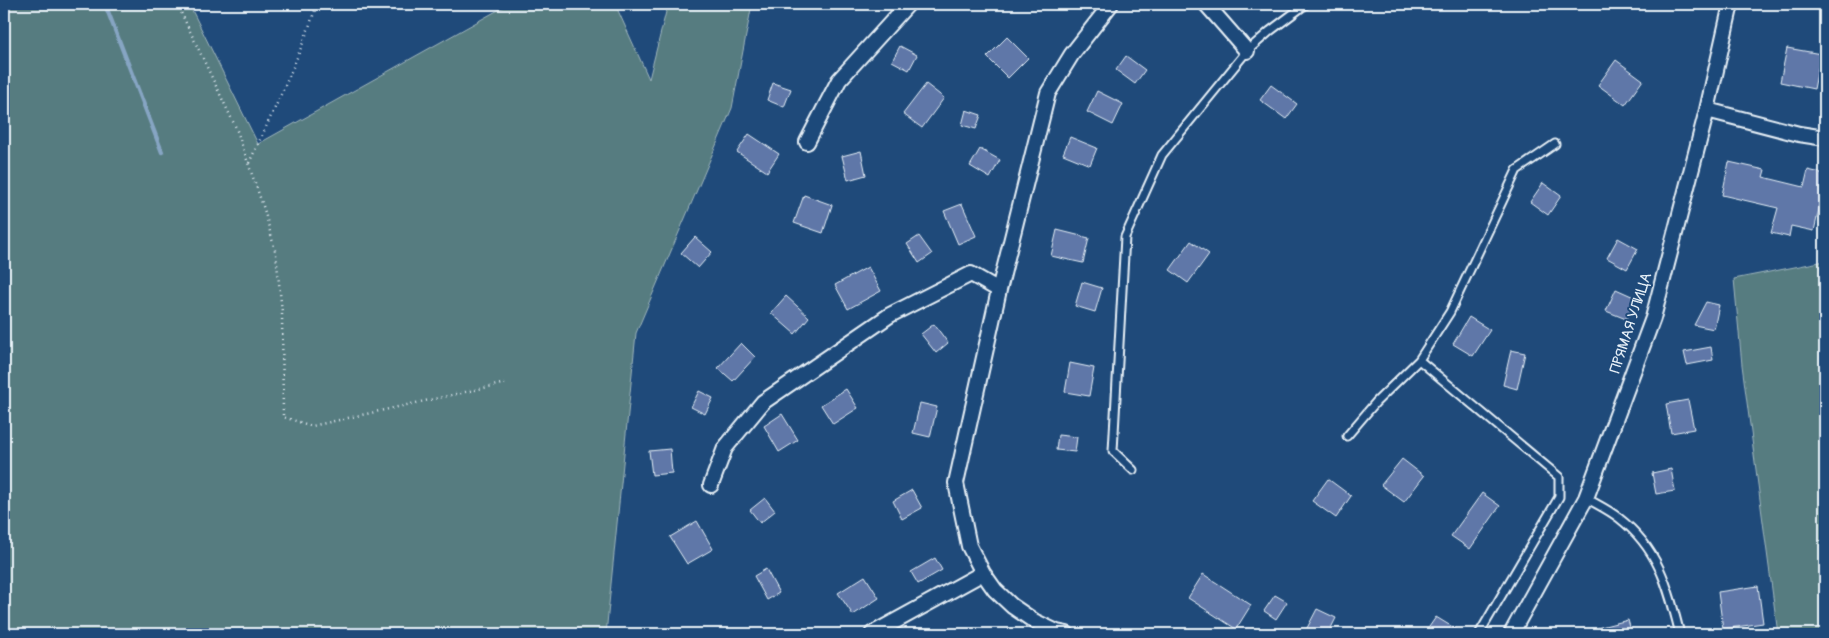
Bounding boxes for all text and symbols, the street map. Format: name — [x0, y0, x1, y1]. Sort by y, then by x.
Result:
street label: ПРЯМАЯ УЛИЦА — [1606, 270, 1656, 376]

